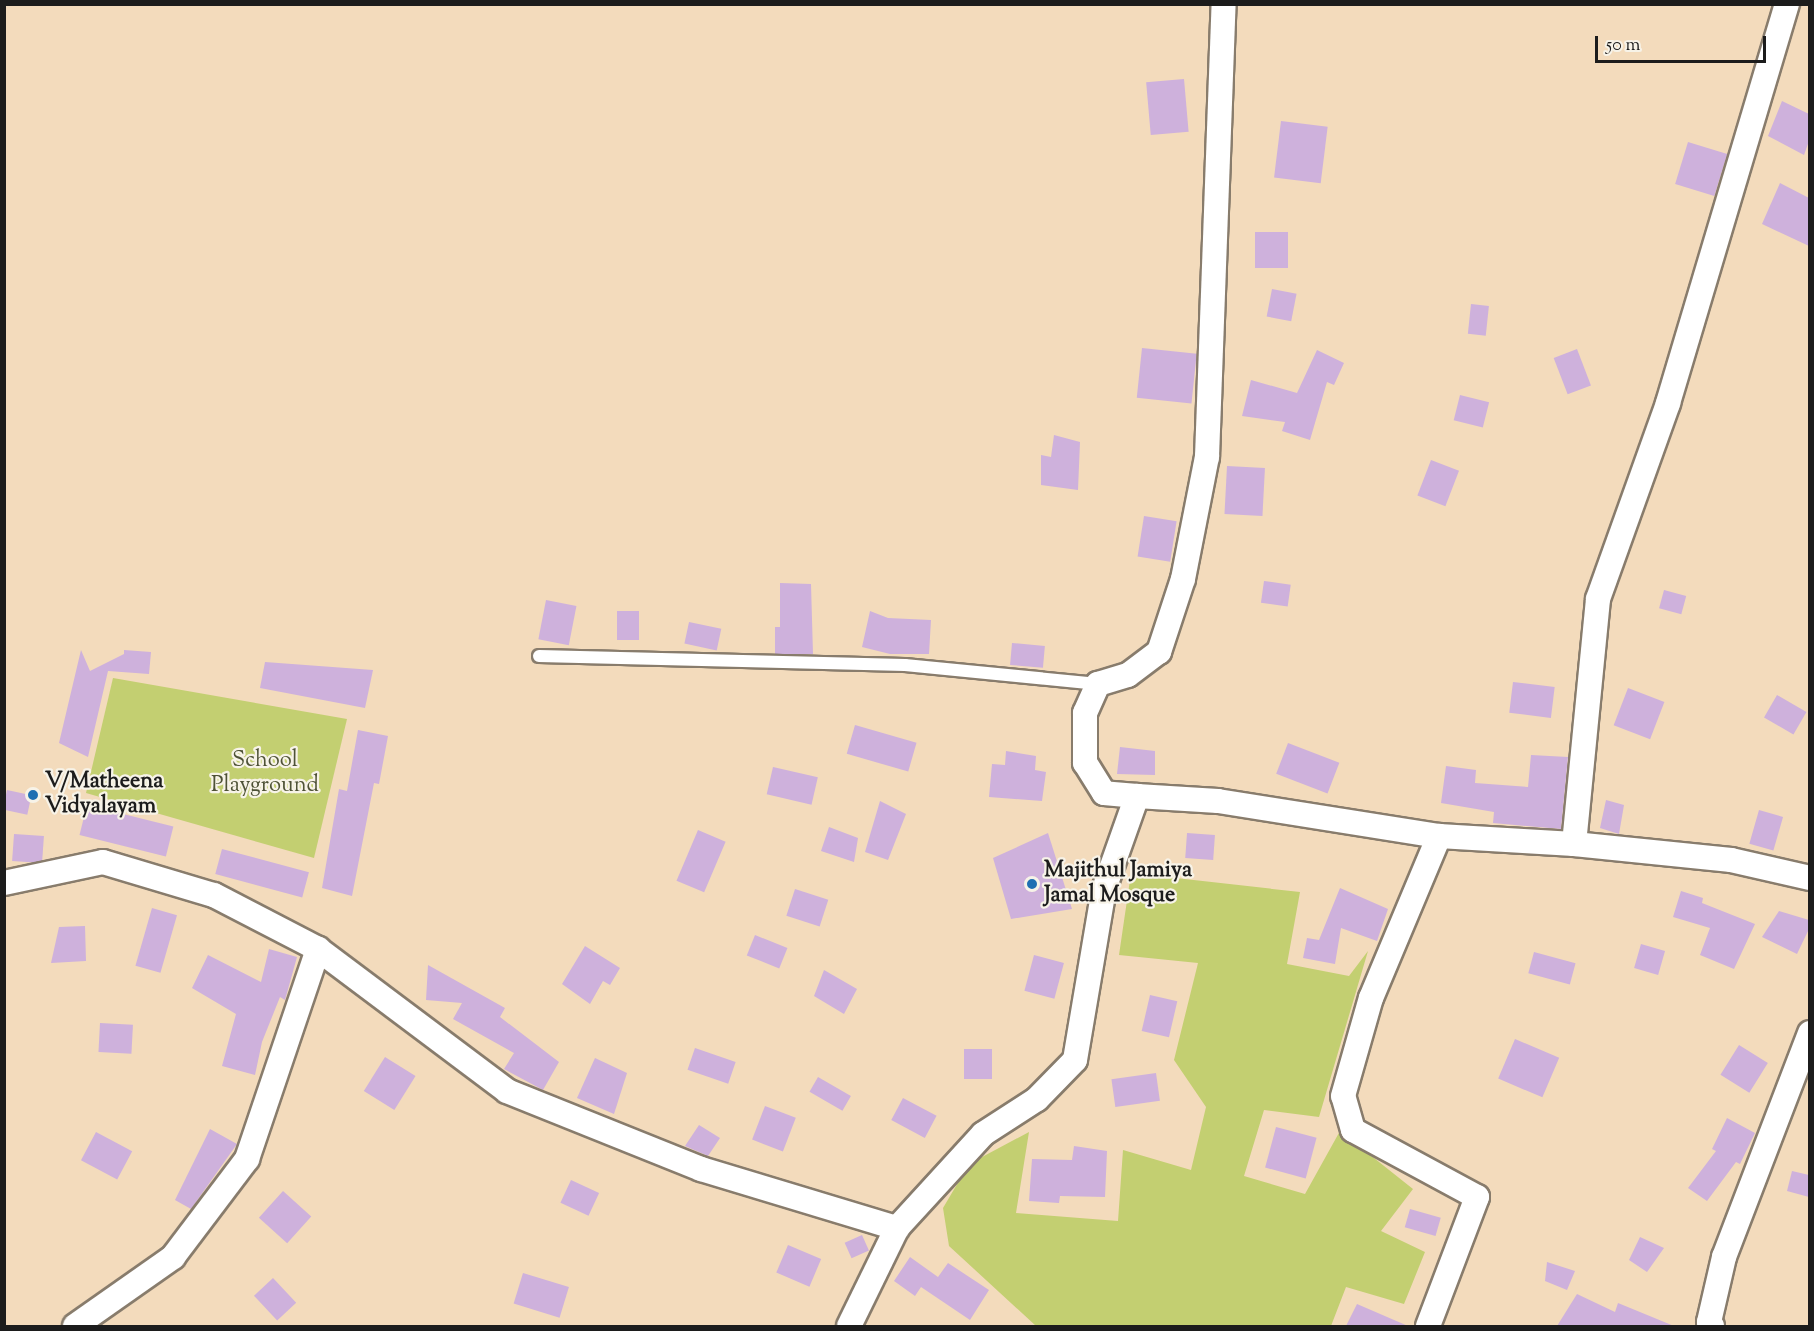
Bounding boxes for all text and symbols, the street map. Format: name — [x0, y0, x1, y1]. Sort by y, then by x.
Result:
scale bar — [1598, 24, 1769, 62]
text: 50 m — [1606, 33, 1640, 59]
park label: School Playground — [211, 748, 319, 800]
place label: V/Matheena Vidyalayam — [45, 769, 163, 820]
marker: V/Matheena Vidyalayam — [26, 788, 40, 802]
place label: Majithul Jamiya Jamal Mosque — [1044, 858, 1192, 909]
marker: Majithul Jamiya Jamal Mosque — [1025, 877, 1039, 891]

